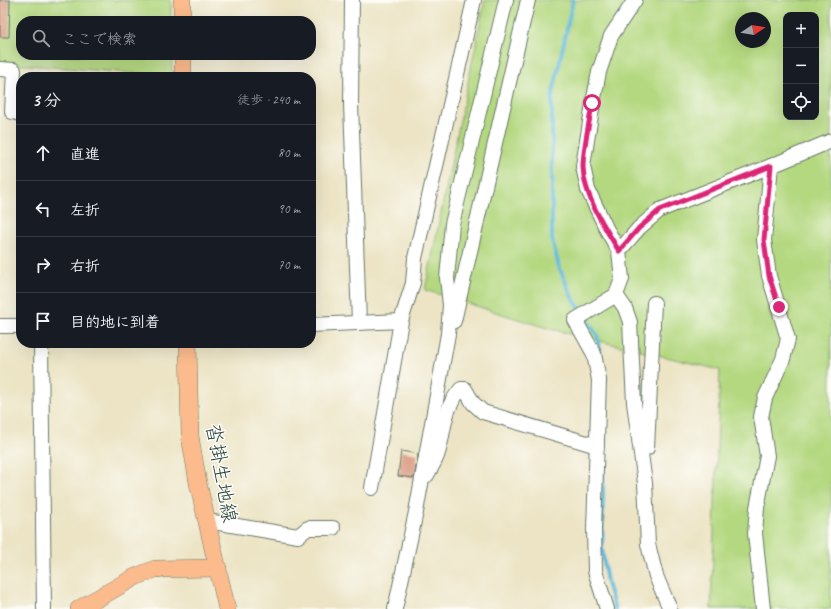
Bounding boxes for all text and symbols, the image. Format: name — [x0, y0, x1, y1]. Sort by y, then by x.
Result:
north arrow — [735, 12, 771, 48]
map controls — [783, 12, 819, 120]
button: + — [783, 12, 819, 48]
search box — [16, 16, 316, 60]
icon: search — [30, 27, 52, 49]
text: ここで検索 — [62, 30, 137, 49]
button: − — [783, 48, 819, 84]
button: locate — [783, 84, 819, 120]
text: 3 分 — [32, 90, 61, 111]
text: 徒歩 · 240 m — [237, 92, 300, 108]
route start — [583, 94, 601, 112]
icon: ahead — [32, 142, 54, 164]
text: 直進 — [70, 145, 100, 164]
text: 80 m — [278, 145, 300, 161]
icon: left — [32, 198, 54, 220]
text: 左折 — [70, 201, 100, 220]
text: 90 m — [278, 201, 300, 217]
icon: right — [32, 254, 54, 276]
text: 右折 — [70, 257, 100, 276]
text: 70 m — [278, 257, 300, 273]
route end — [770, 298, 788, 316]
icon: arrive — [32, 310, 54, 332]
text: 目的地に到着 — [70, 313, 160, 332]
street label: 沓掛生地線 — [201, 422, 243, 524]

